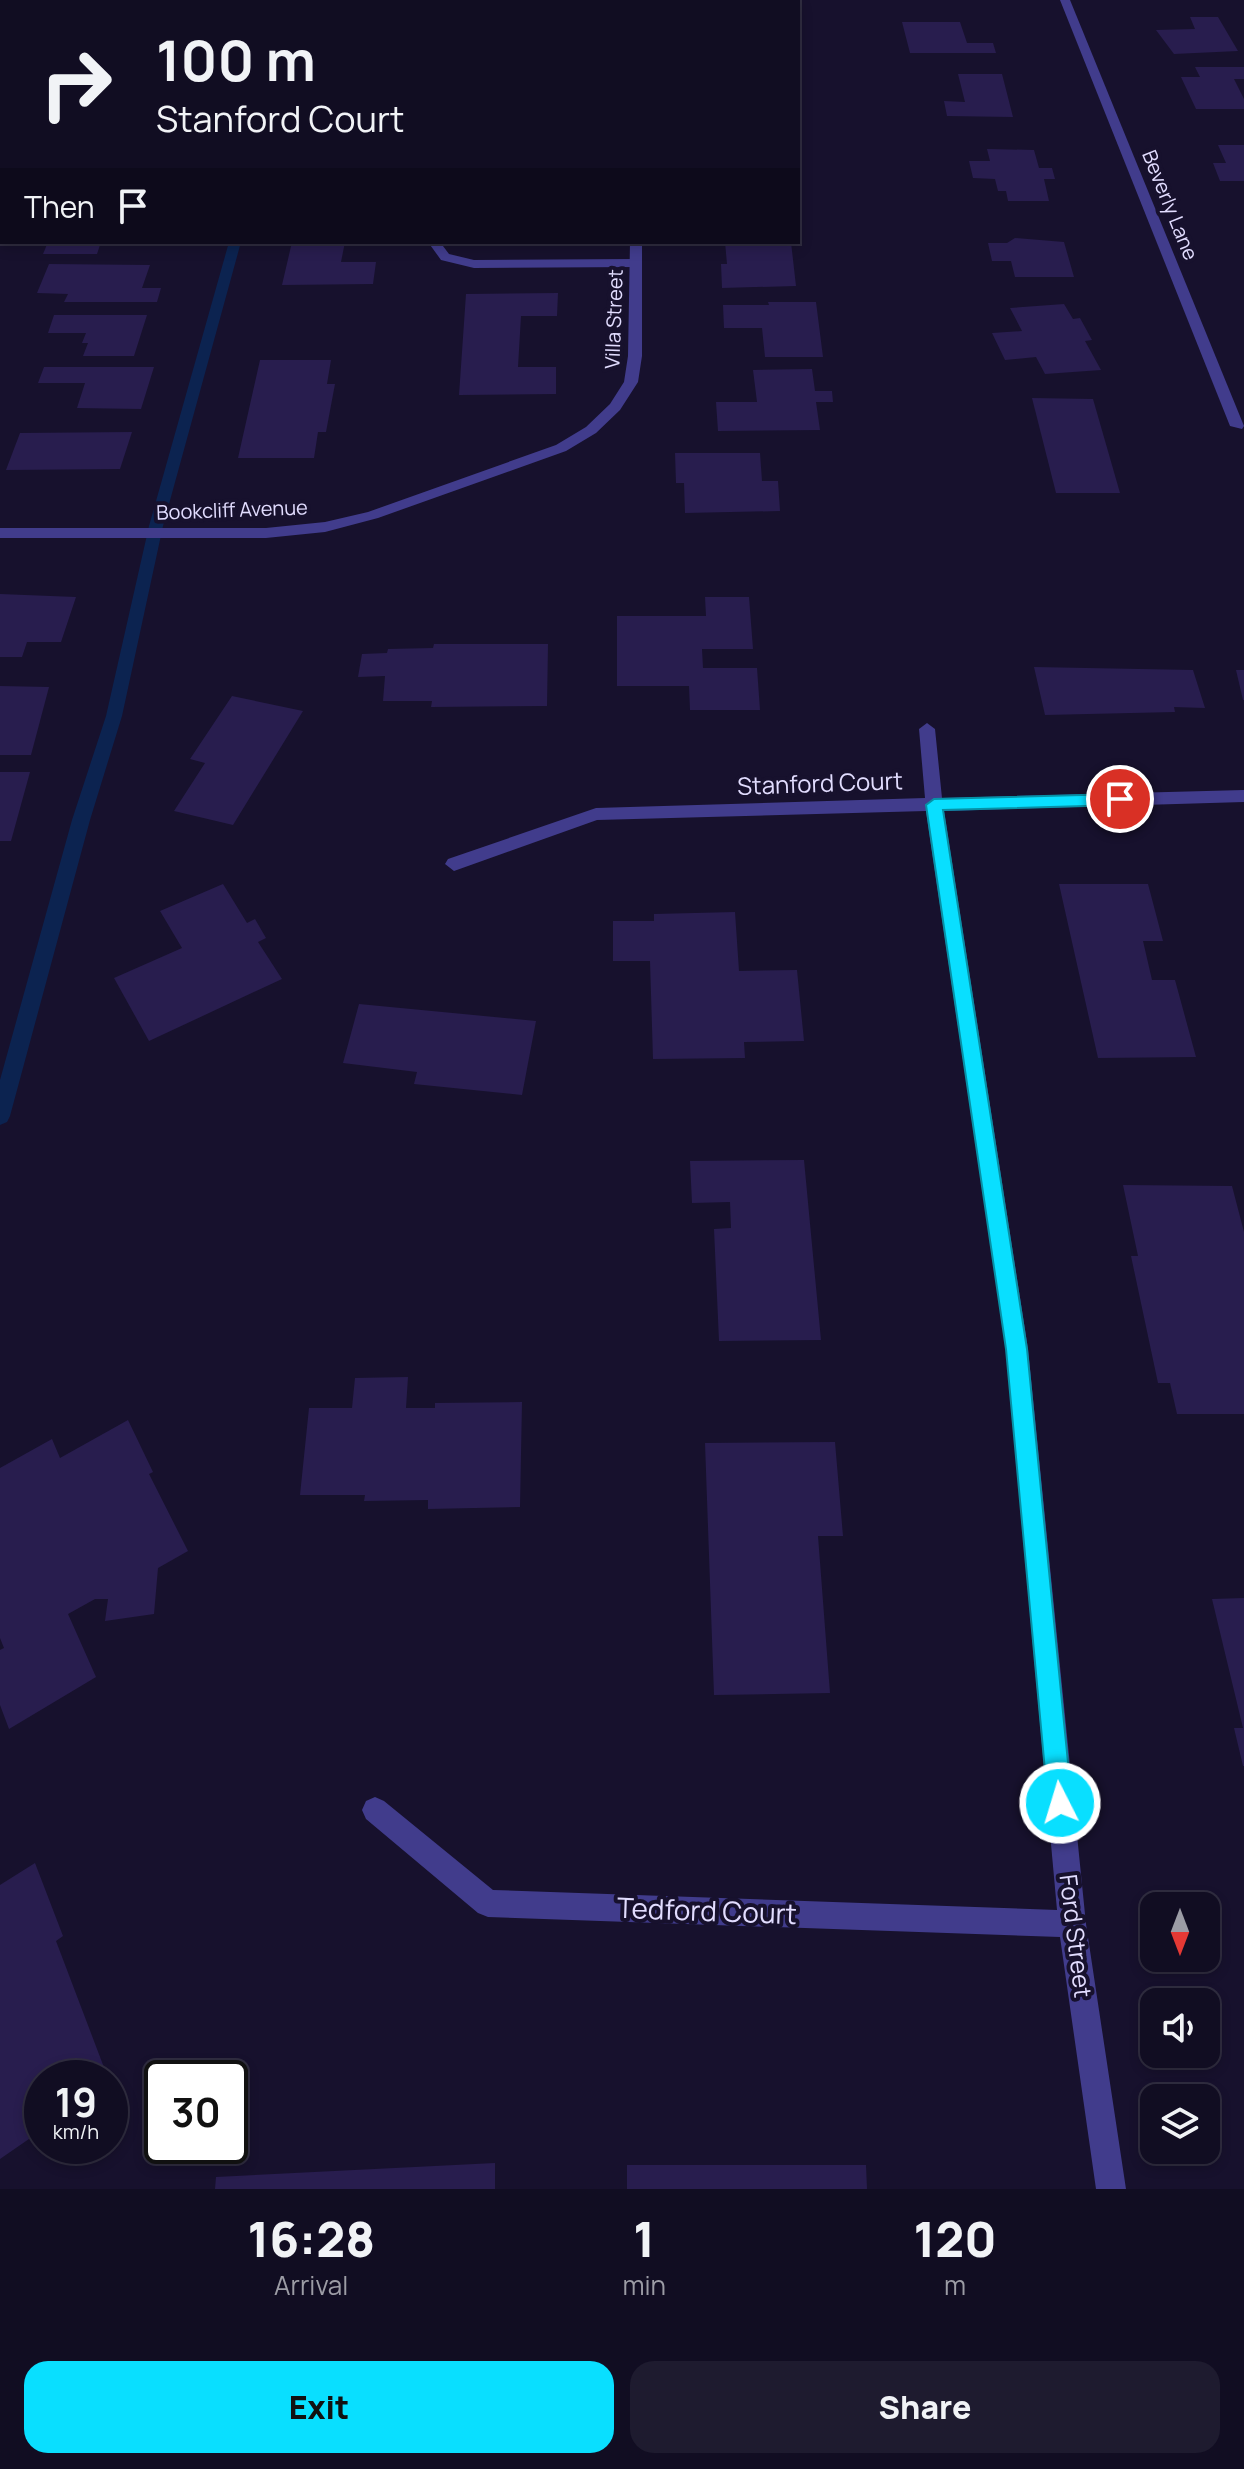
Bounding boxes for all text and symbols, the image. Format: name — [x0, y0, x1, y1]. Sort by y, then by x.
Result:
text: 100 m — [156, 21, 316, 98]
icon: right — [24, 32, 128, 136]
text: Stanford Court — [156, 94, 404, 143]
street label: Beverly Lane — [1136, 146, 1205, 264]
icon: arrive — [111, 184, 155, 228]
text: Then — [24, 186, 95, 227]
street label: Villa Street — [598, 269, 629, 369]
street label: Bookcliff Avenue — [156, 493, 308, 526]
street label: Stanford Court — [737, 763, 903, 802]
pin — [1086, 765, 1154, 833]
icon: arrive — [1098, 777, 1142, 821]
position arrow — [1018, 1761, 1102, 1845]
street label: Ford Street — [1053, 1872, 1100, 1999]
street label: Tedford Court — [616, 1888, 798, 1932]
north arrow — [1140, 1892, 1220, 1972]
map controls — [1140, 1892, 1220, 2164]
button: sound — [1140, 1988, 1220, 2068]
speed limit sign: 30 — [144, 2060, 248, 2164]
text: 19 — [55, 2074, 97, 2129]
button: layers — [1140, 2084, 1220, 2164]
text: km/h — [53, 2118, 99, 2145]
text: 16:28 — [247, 2206, 375, 2271]
text: 1 — [633, 2206, 655, 2271]
text: 120 — [913, 2206, 997, 2271]
text: Arrival — [274, 2267, 348, 2303]
text: min — [622, 2267, 666, 2303]
text: m — [944, 2267, 966, 2303]
button: Exit — [24, 2361, 614, 2453]
button: Share — [630, 2361, 1220, 2453]

